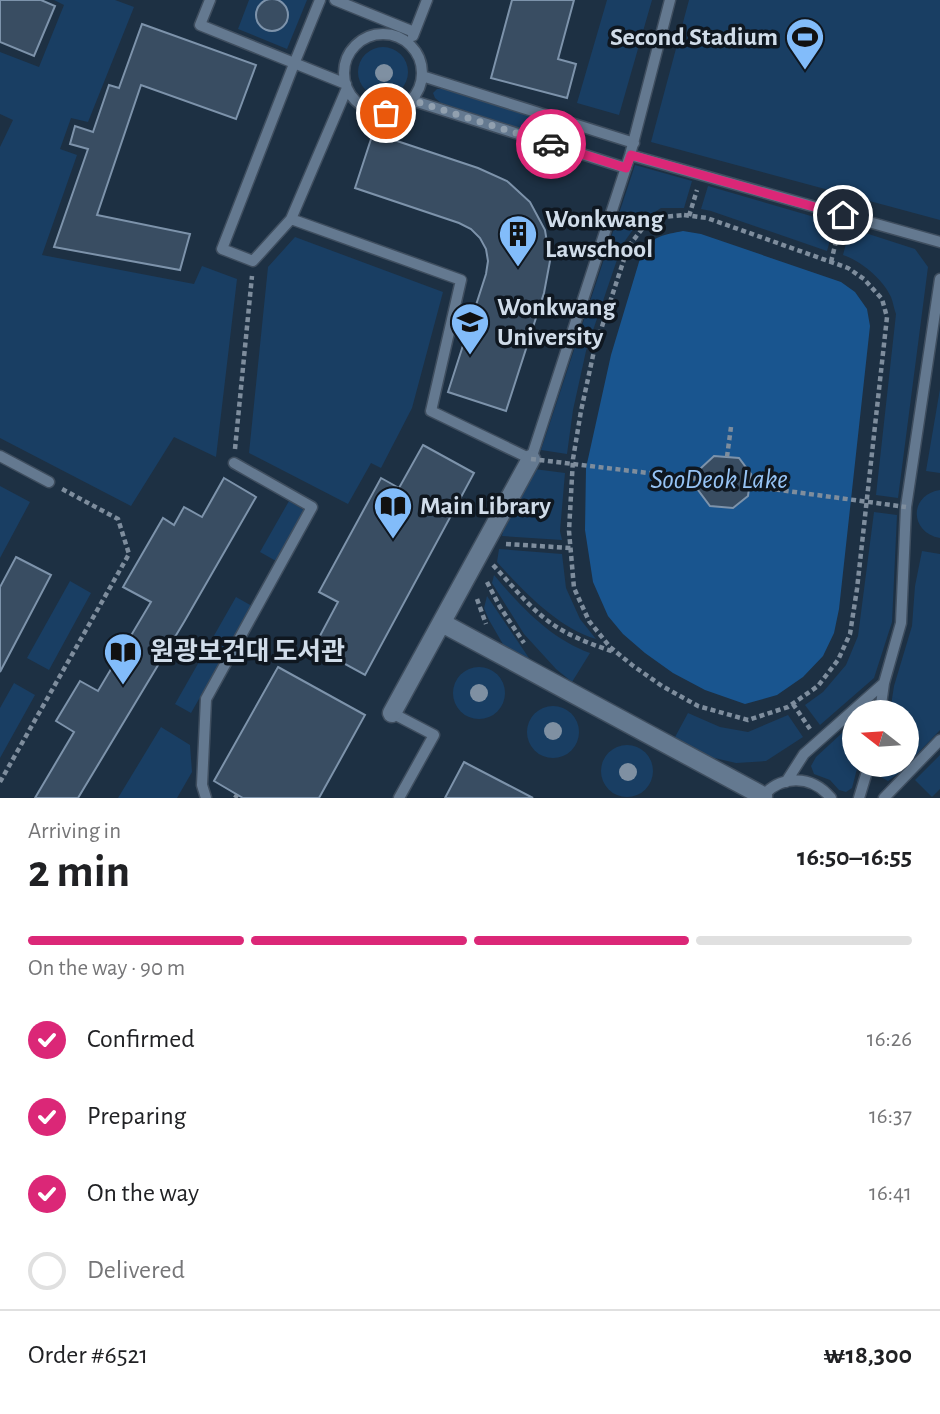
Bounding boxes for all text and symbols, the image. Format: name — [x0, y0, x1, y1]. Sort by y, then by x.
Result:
sports icon: Second Stadium — [784, 16, 826, 71]
place label: Second Stadium — [610, 24, 778, 50]
pin — [356, 83, 416, 143]
icon: bag — [367, 94, 405, 132]
courier — [516, 109, 586, 179]
icon: car — [532, 125, 570, 163]
pin — [813, 185, 873, 245]
icon: home — [824, 196, 862, 234]
place label: Wonkwang Lawschool — [545, 206, 664, 262]
building icon: Wonkwang Lawschool — [497, 213, 539, 268]
place label: Wonkwang University — [497, 294, 616, 350]
school or university icon: Wonkwang University — [449, 301, 491, 356]
water label: SooDeok Lake — [650, 466, 788, 494]
library icon: Main Library — [372, 485, 414, 540]
place label: Main Library — [420, 493, 551, 519]
library icon: 원광보건대 도서관 — [102, 631, 144, 686]
place label: 원광보건대 도서관 — [150, 638, 345, 665]
north arrow — [842, 700, 919, 777]
map controls — [842, 700, 919, 777]
text: Arriving in — [28, 820, 121, 843]
text: 16:50–16:55 — [797, 844, 912, 870]
text: 2 min — [28, 849, 130, 895]
text: On the way · 90 m — [28, 957, 185, 980]
icon: check — [28, 1021, 66, 1059]
text: Confirmed — [87, 1026, 195, 1052]
text: 16:26 — [867, 1028, 912, 1051]
icon: check — [28, 1098, 66, 1136]
text: Preparing — [87, 1103, 186, 1129]
text: 16:37 — [869, 1105, 912, 1128]
icon: check — [28, 1175, 66, 1213]
text: On the way — [87, 1180, 199, 1206]
text: 16:41 — [869, 1182, 912, 1205]
text: Delivered — [87, 1257, 185, 1283]
text: Order #6521 — [28, 1342, 148, 1368]
text: ₩18,300 — [823, 1342, 912, 1368]

